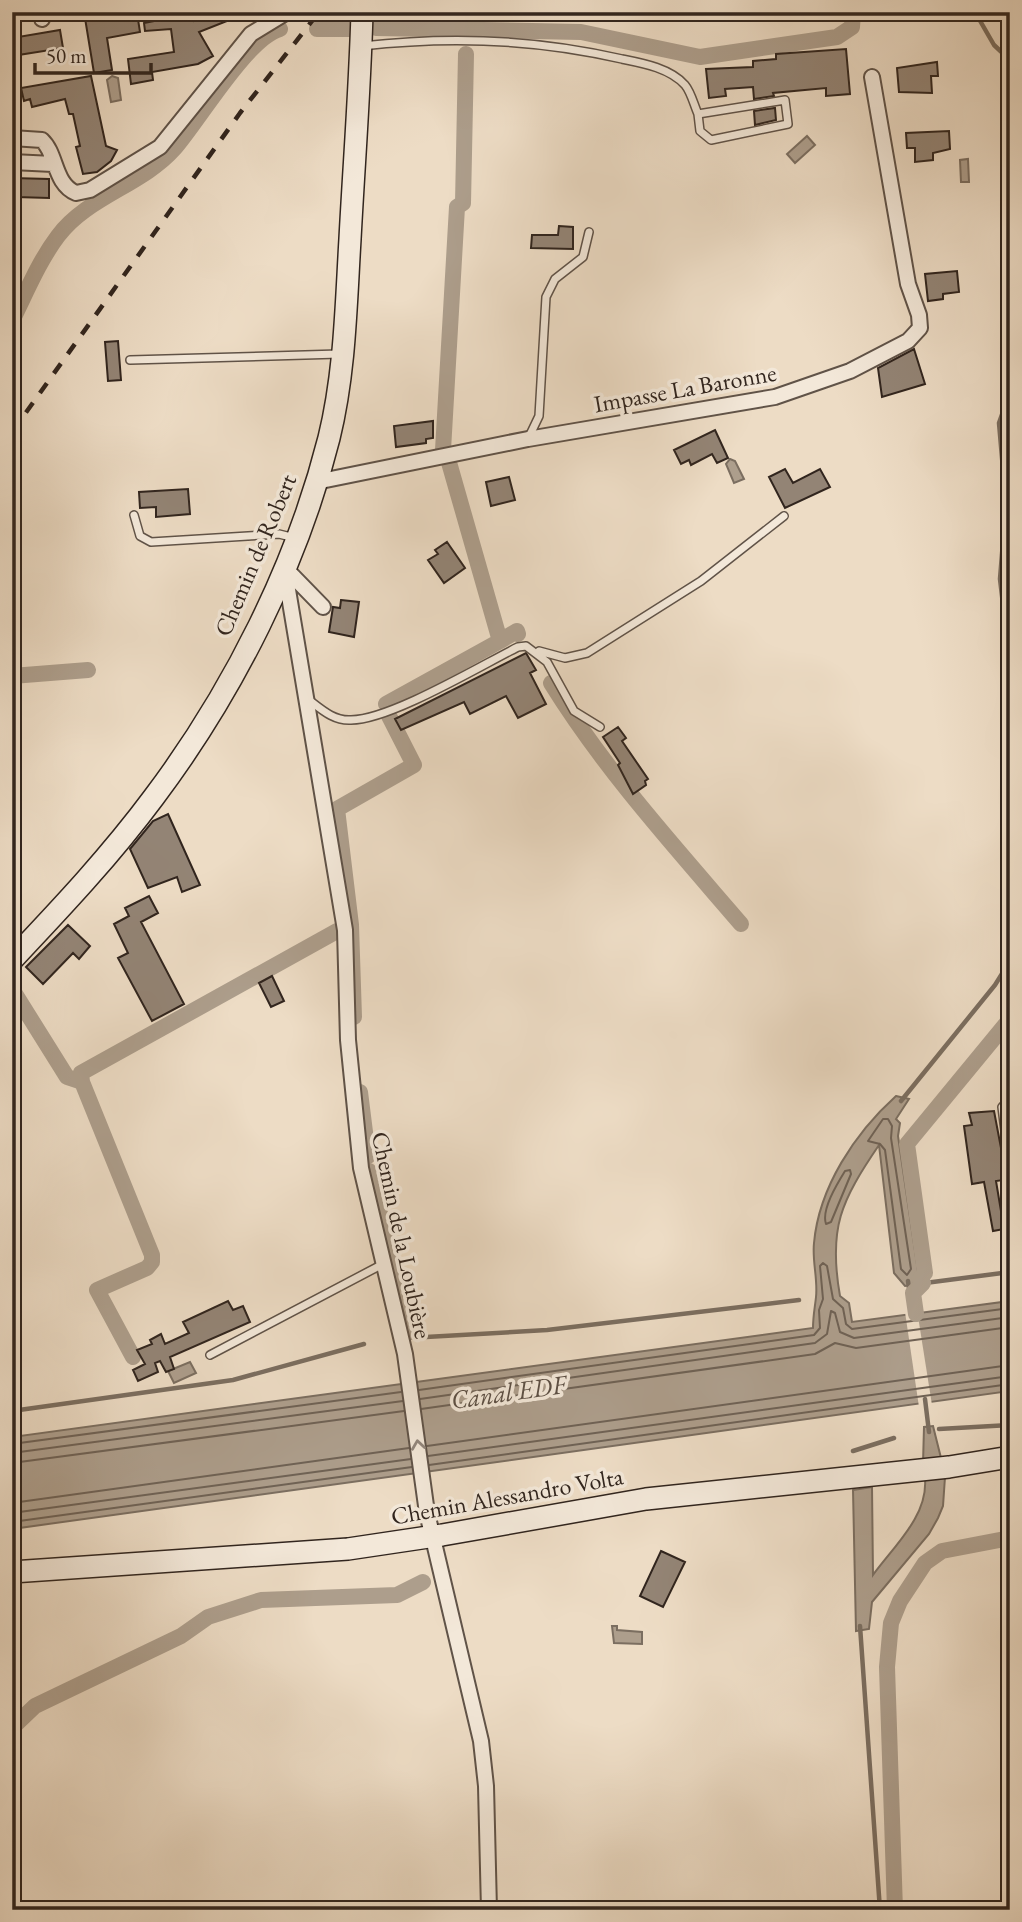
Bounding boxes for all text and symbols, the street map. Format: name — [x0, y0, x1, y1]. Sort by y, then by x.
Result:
scale bar — [35, 32, 150, 76]
text: 50 m — [46, 42, 87, 69]
street label: Impasse La Baronne — [591, 357, 779, 419]
street label: Chemin de Robert — [207, 469, 303, 641]
street label: Chemin de la Loubière — [365, 1129, 439, 1341]
water label: Canal EDF — [449, 1367, 571, 1417]
one-way arrow — [411, 1439, 426, 1451]
street label: Chemin Alessandro Volta — [388, 1460, 626, 1532]

